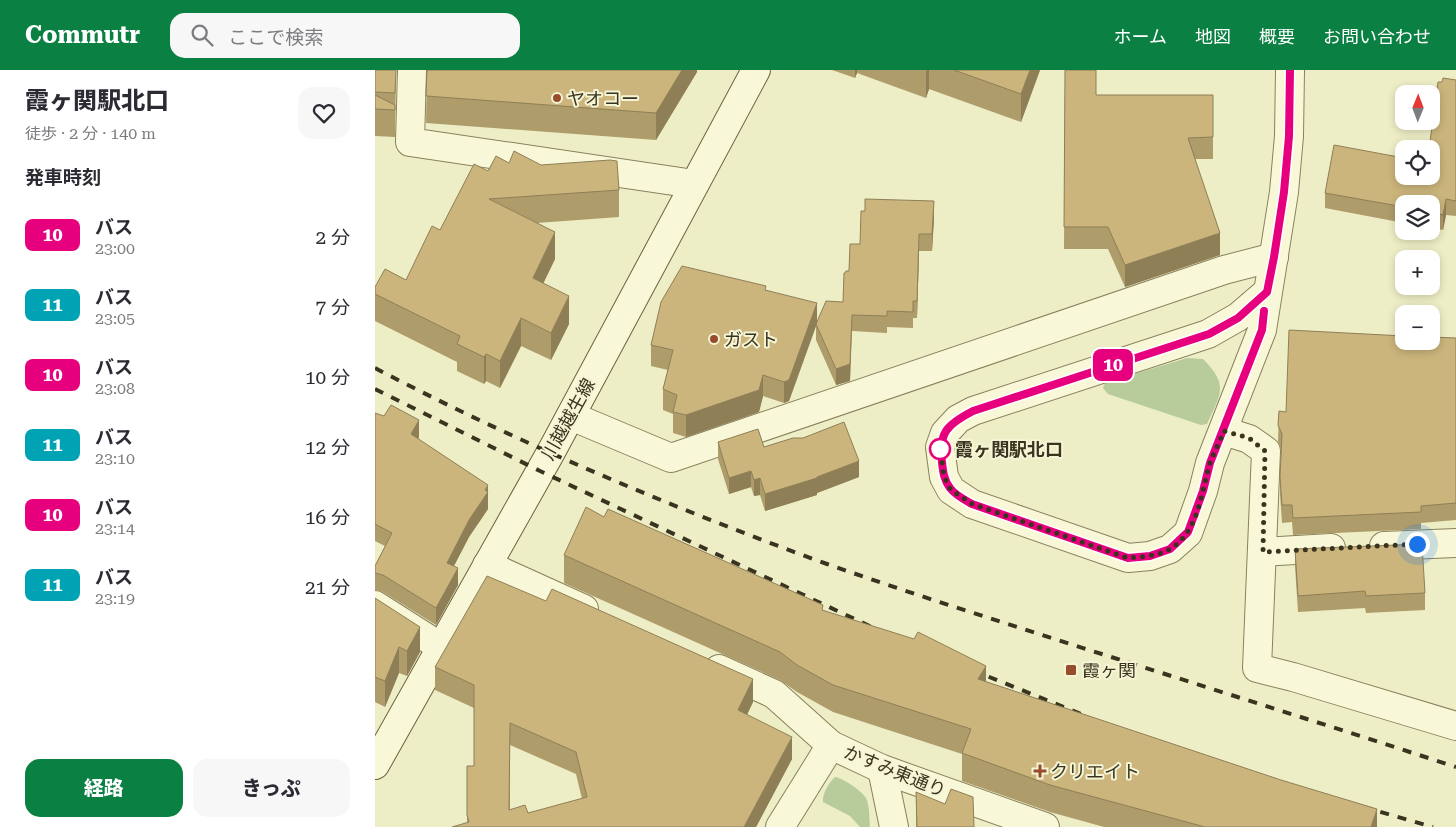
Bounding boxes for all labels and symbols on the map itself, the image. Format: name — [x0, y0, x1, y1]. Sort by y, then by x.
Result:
north arrow — [1395, 85, 1440, 130]
place label: ヤオコー — [567, 88, 639, 109]
marker: ヤオコー — [551, 92, 563, 104]
place label: ガスト — [724, 329, 778, 350]
marker: ガスト — [708, 333, 720, 345]
line badge: 10 — [1091, 349, 1135, 381]
street label: 川越越生線 — [537, 375, 599, 463]
marker: 霞ヶ関駅北口 — [929, 438, 951, 460]
place label: 霞ヶ関駅北口 — [955, 439, 1063, 460]
your location — [1405, 532, 1430, 557]
place label: 霞ヶ関 — [1082, 660, 1136, 681]
marker: 霞ヶ関 — [1064, 663, 1078, 677]
street label: かすみ東通り — [841, 741, 949, 801]
place label: クリエイト — [1050, 761, 1140, 782]
marker: クリエイト — [1034, 765, 1046, 777]

